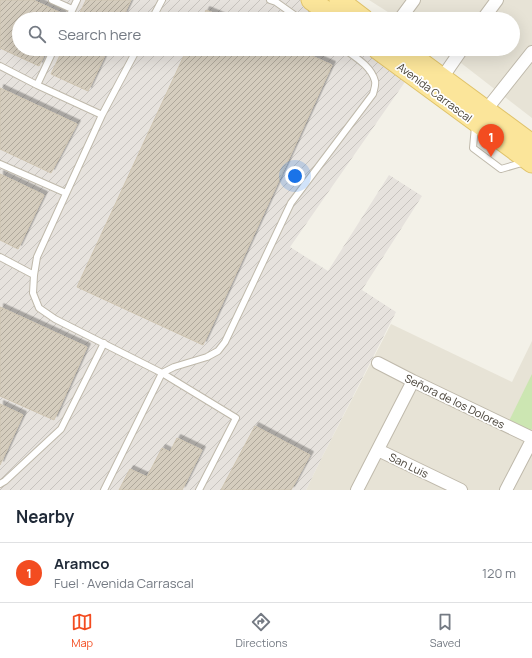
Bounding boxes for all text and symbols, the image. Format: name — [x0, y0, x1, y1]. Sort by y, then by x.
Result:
search box — [12, 12, 520, 56]
icon: search — [26, 23, 48, 45]
text: Search here — [58, 24, 141, 45]
street label: Avenida Carrascal — [394, 59, 476, 125]
pin: 1 — [478, 124, 504, 157]
your location — [285, 166, 305, 186]
street label: Señora de los Dolores — [403, 370, 508, 432]
street label: San Luis — [387, 449, 431, 481]
text: Nearby — [16, 505, 74, 528]
text: Aramco — [54, 553, 110, 574]
text: 1 — [26, 564, 32, 582]
text: 120 m — [482, 564, 516, 582]
text: Fuel · Avenida Carrascal — [54, 574, 194, 592]
tab: Map — [71, 611, 93, 650]
tab: Directions — [235, 611, 288, 650]
tab: Saved — [430, 611, 461, 650]

